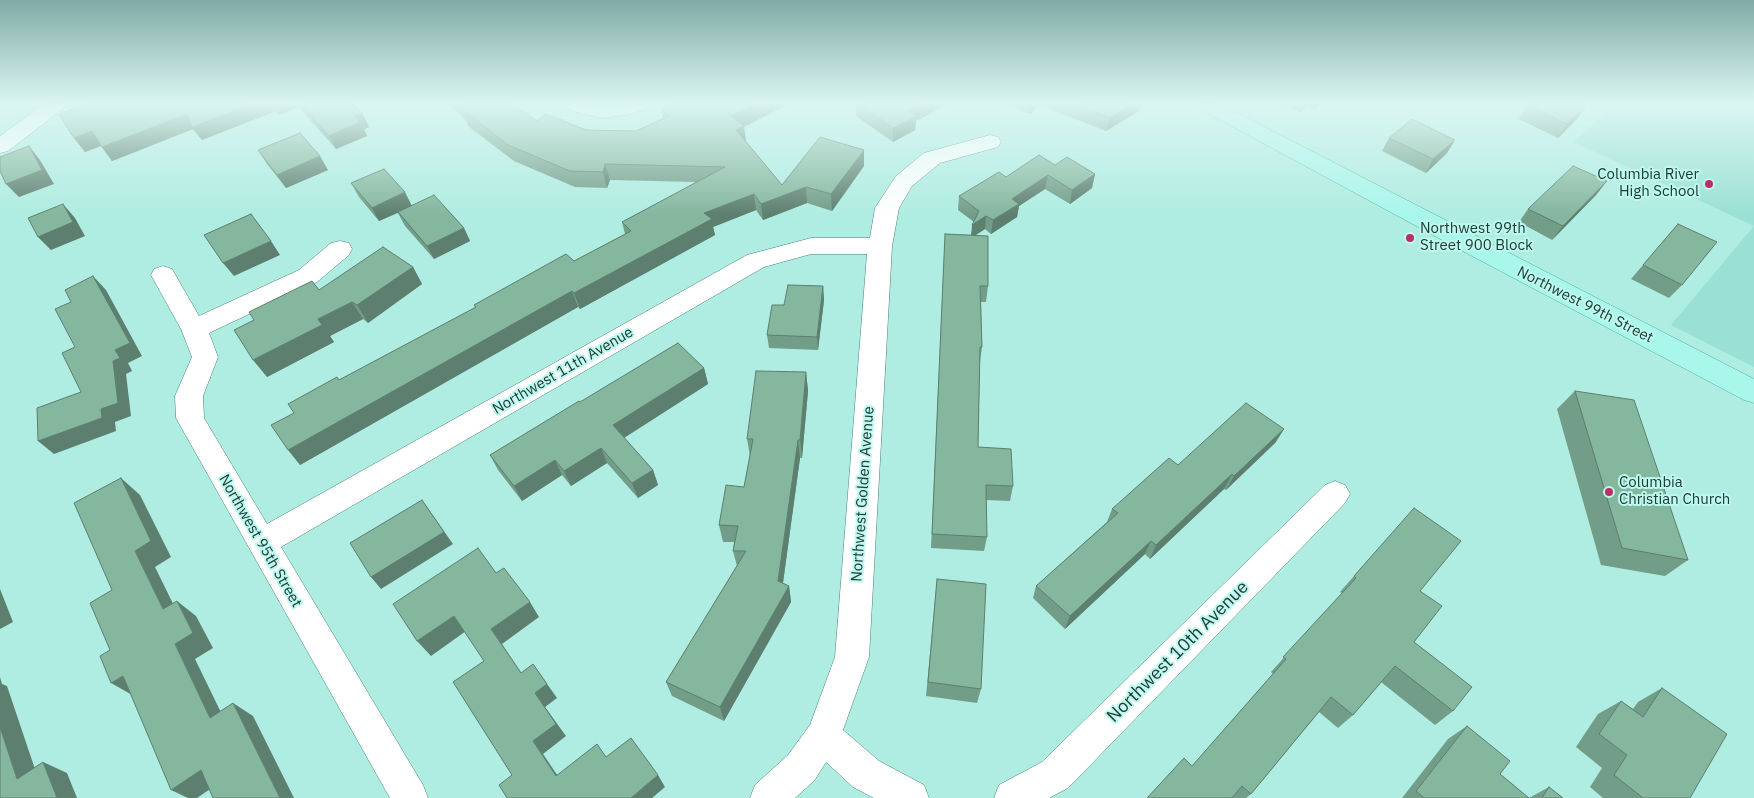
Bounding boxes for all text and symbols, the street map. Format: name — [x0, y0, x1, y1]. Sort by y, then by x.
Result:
place label: Columbia River High School — [1597, 166, 1699, 201]
marker: Columbia River High School — [1703, 178, 1715, 190]
place label: Northwest 99th Street 900 Block — [1420, 220, 1533, 255]
marker: Northwest 99th Street 900 Block — [1404, 232, 1416, 244]
street label: Northwest 99th Street — [1514, 263, 1656, 347]
street label: Northwest 11th Avenue — [489, 323, 637, 419]
street label: Northwest Golden Avenue — [848, 406, 878, 582]
street label: Northwest 95th Street — [215, 471, 305, 611]
place label: Columbia Christian Church — [1619, 474, 1730, 509]
marker: Columbia Christian Church — [1603, 486, 1615, 498]
street label: Northwest 10th Avenue — [1103, 577, 1253, 727]

